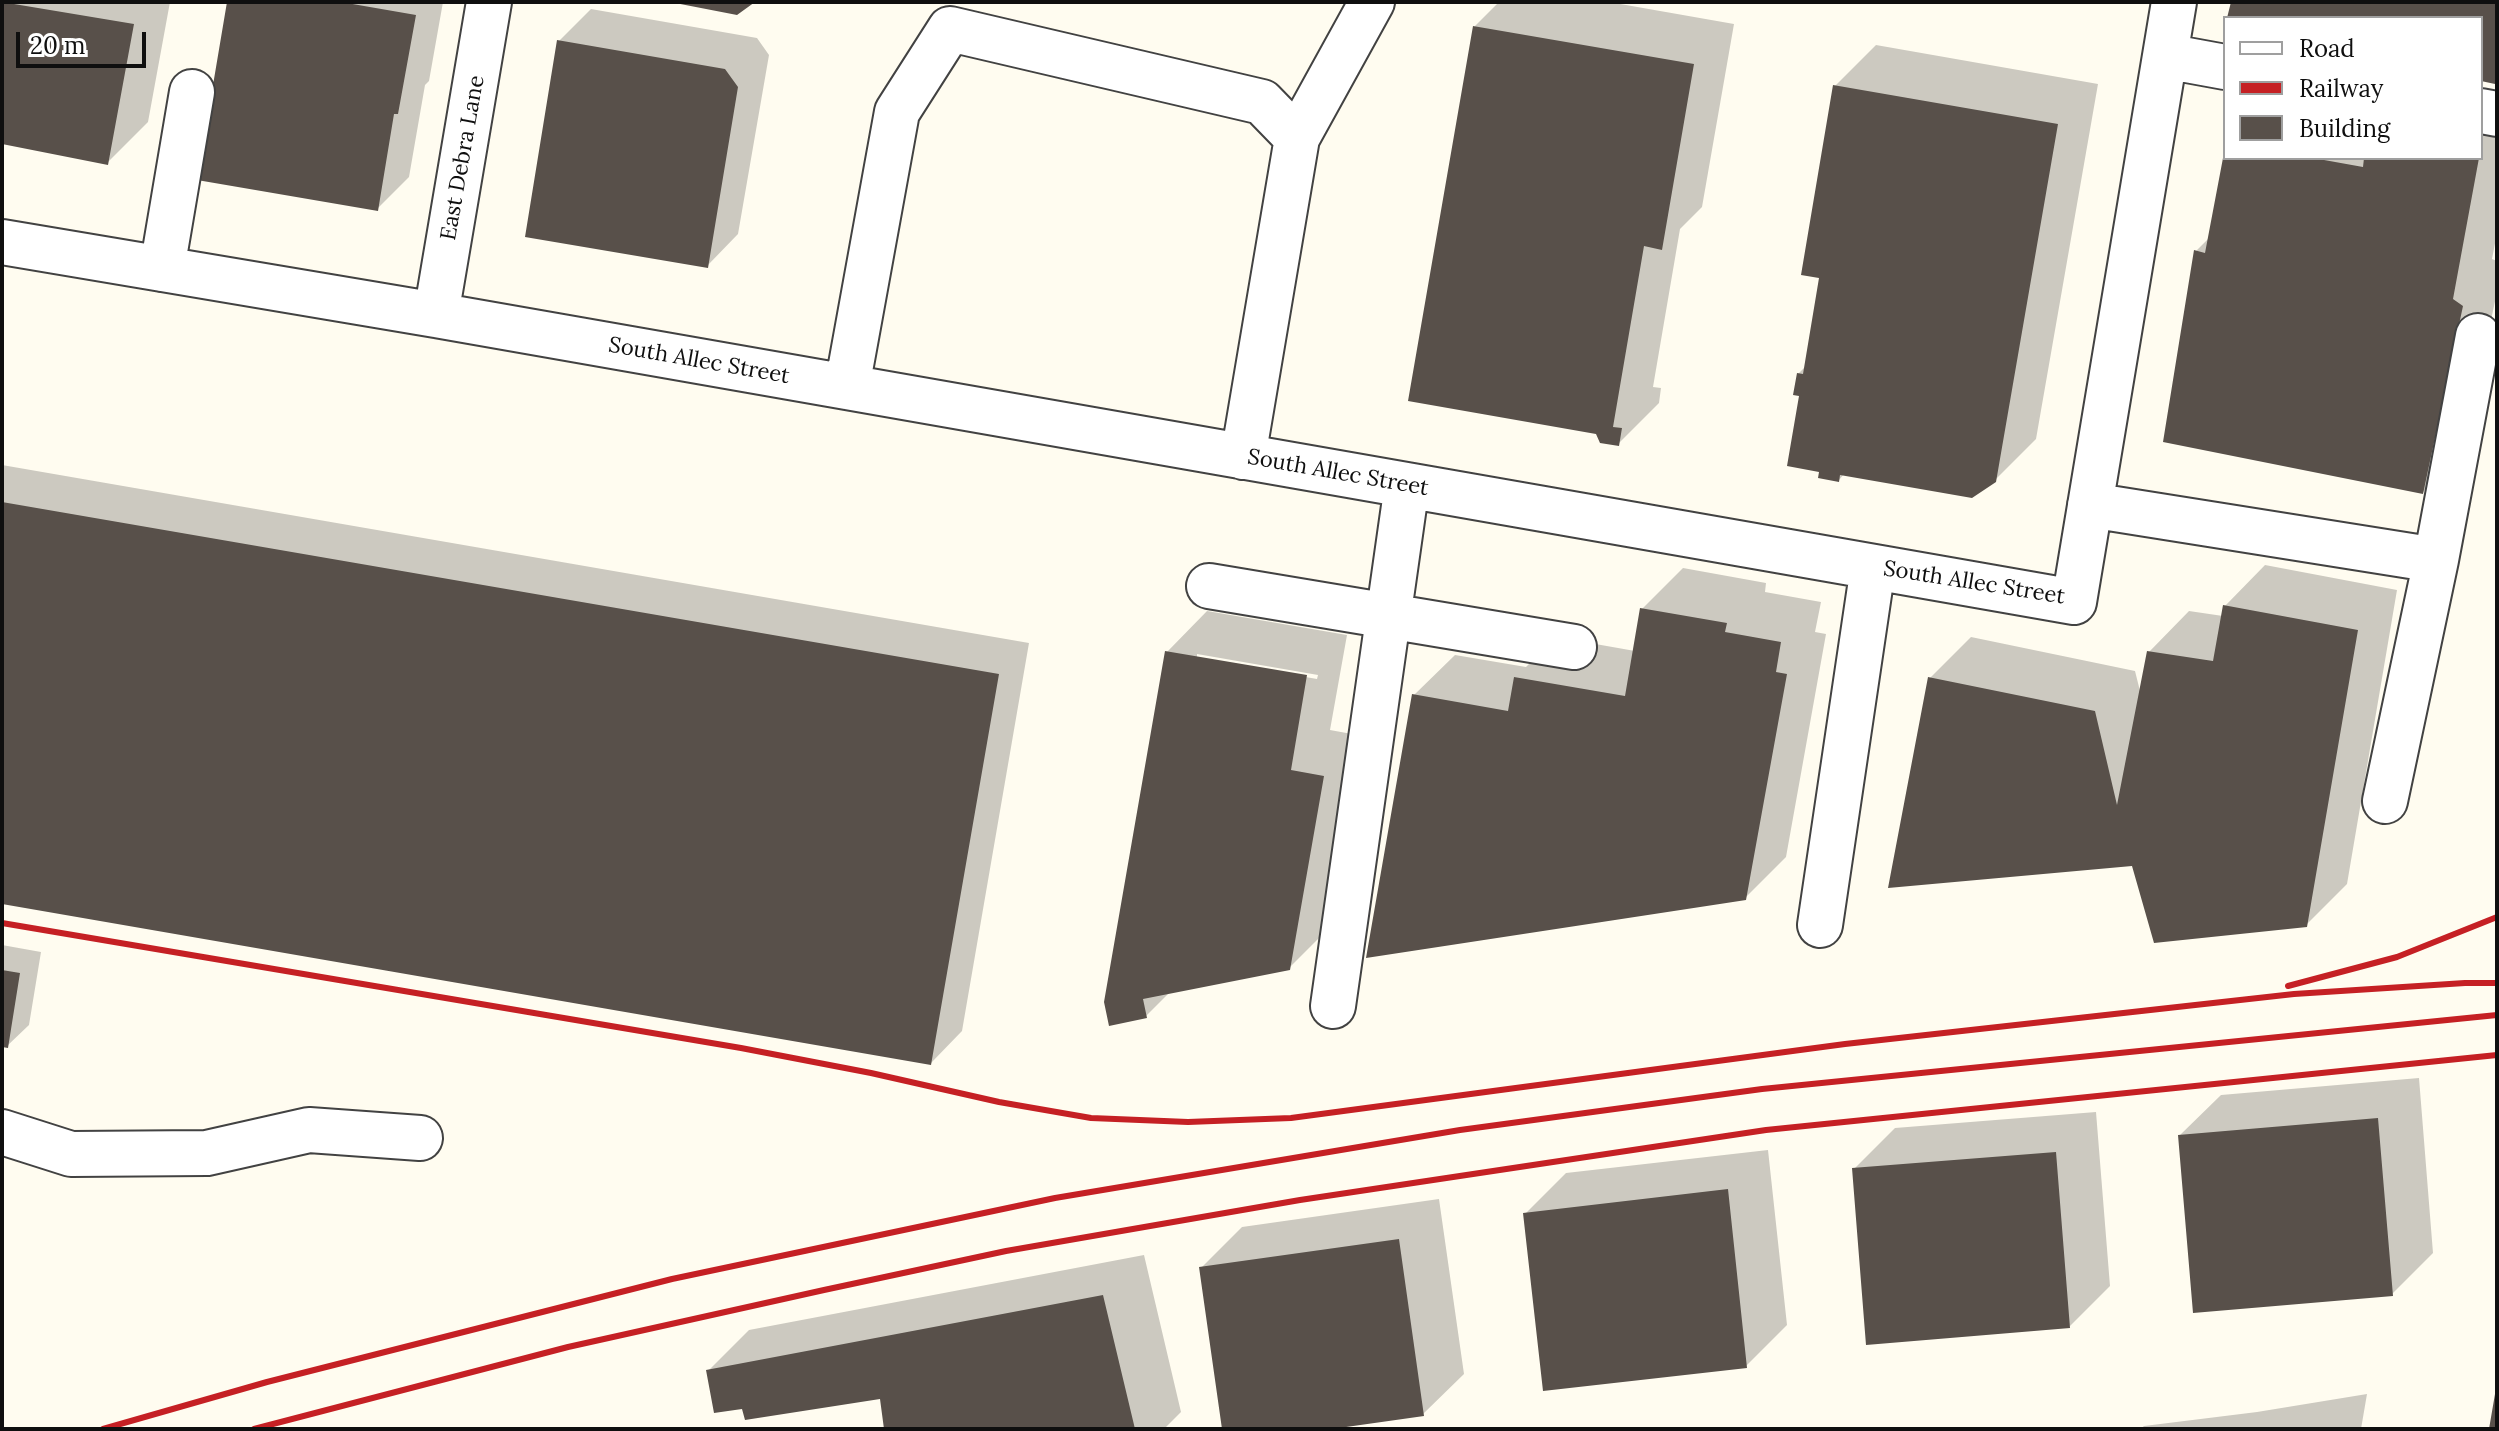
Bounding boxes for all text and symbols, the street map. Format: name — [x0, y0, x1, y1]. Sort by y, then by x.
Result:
scale bar — [20, 16, 150, 66]
legend — [2223, 16, 2483, 160]
text: 20 m — [30, 30, 86, 61]
text: Road — [2299, 33, 2355, 64]
street label: East Debra Lane — [436, 73, 490, 243]
text: Railway — [2299, 73, 2383, 104]
text: Building — [2299, 113, 2390, 144]
street label: South Allec Street — [606, 332, 792, 390]
street label: South Allec Street — [1245, 444, 1431, 502]
street label: South Allec Street — [1881, 556, 2067, 610]

